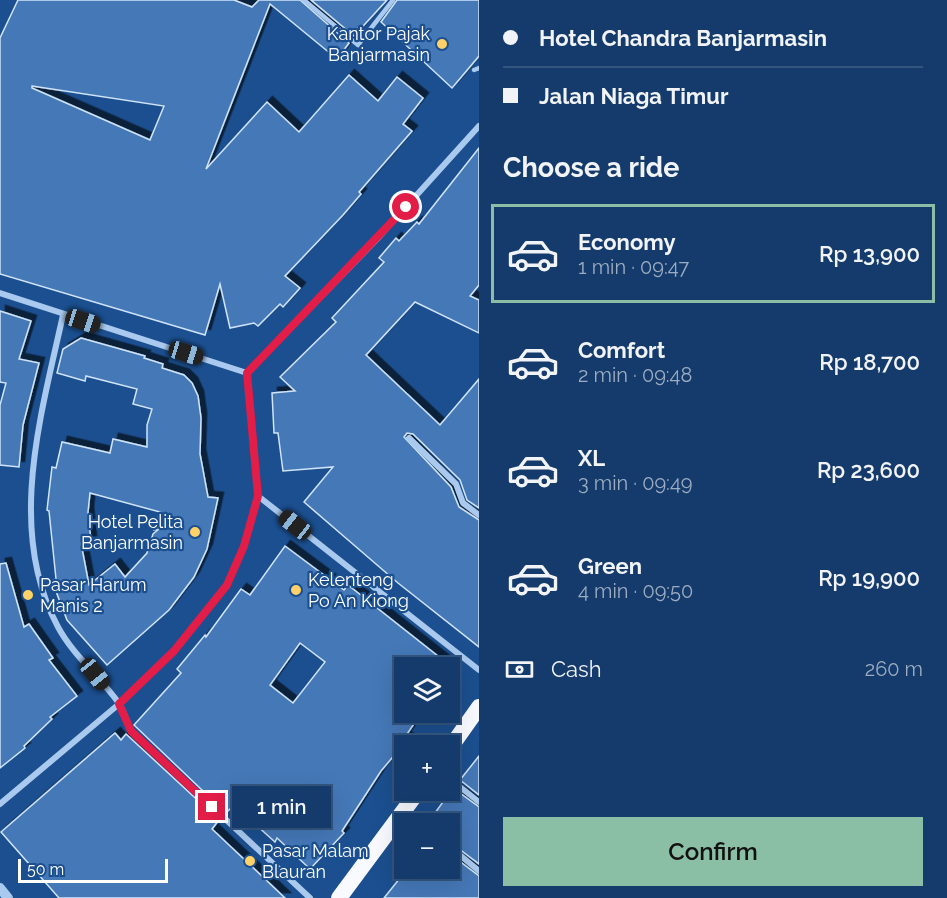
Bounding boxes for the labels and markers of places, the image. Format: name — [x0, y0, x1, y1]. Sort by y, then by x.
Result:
place label: Kantor Pajak Banjarmasin — [327, 23, 430, 65]
marker: Kantor Pajak Banjarmasin — [435, 37, 449, 51]
place label: Hotel Pelita Banjarmasin — [81, 511, 183, 553]
marker: Hotel Pelita Banjarmasin — [188, 525, 202, 539]
place label: Kelenteng Po An Kiong — [308, 569, 409, 611]
place label: Pasar Harum Manis 2 — [40, 574, 146, 616]
marker: Kelenteng Po An Kiong — [289, 583, 303, 597]
marker: Pasar Harum Manis 2 — [21, 588, 35, 602]
place label: Pasar Malam Blauran — [262, 840, 369, 882]
marker: Pasar Malam Blauran — [243, 854, 257, 868]

